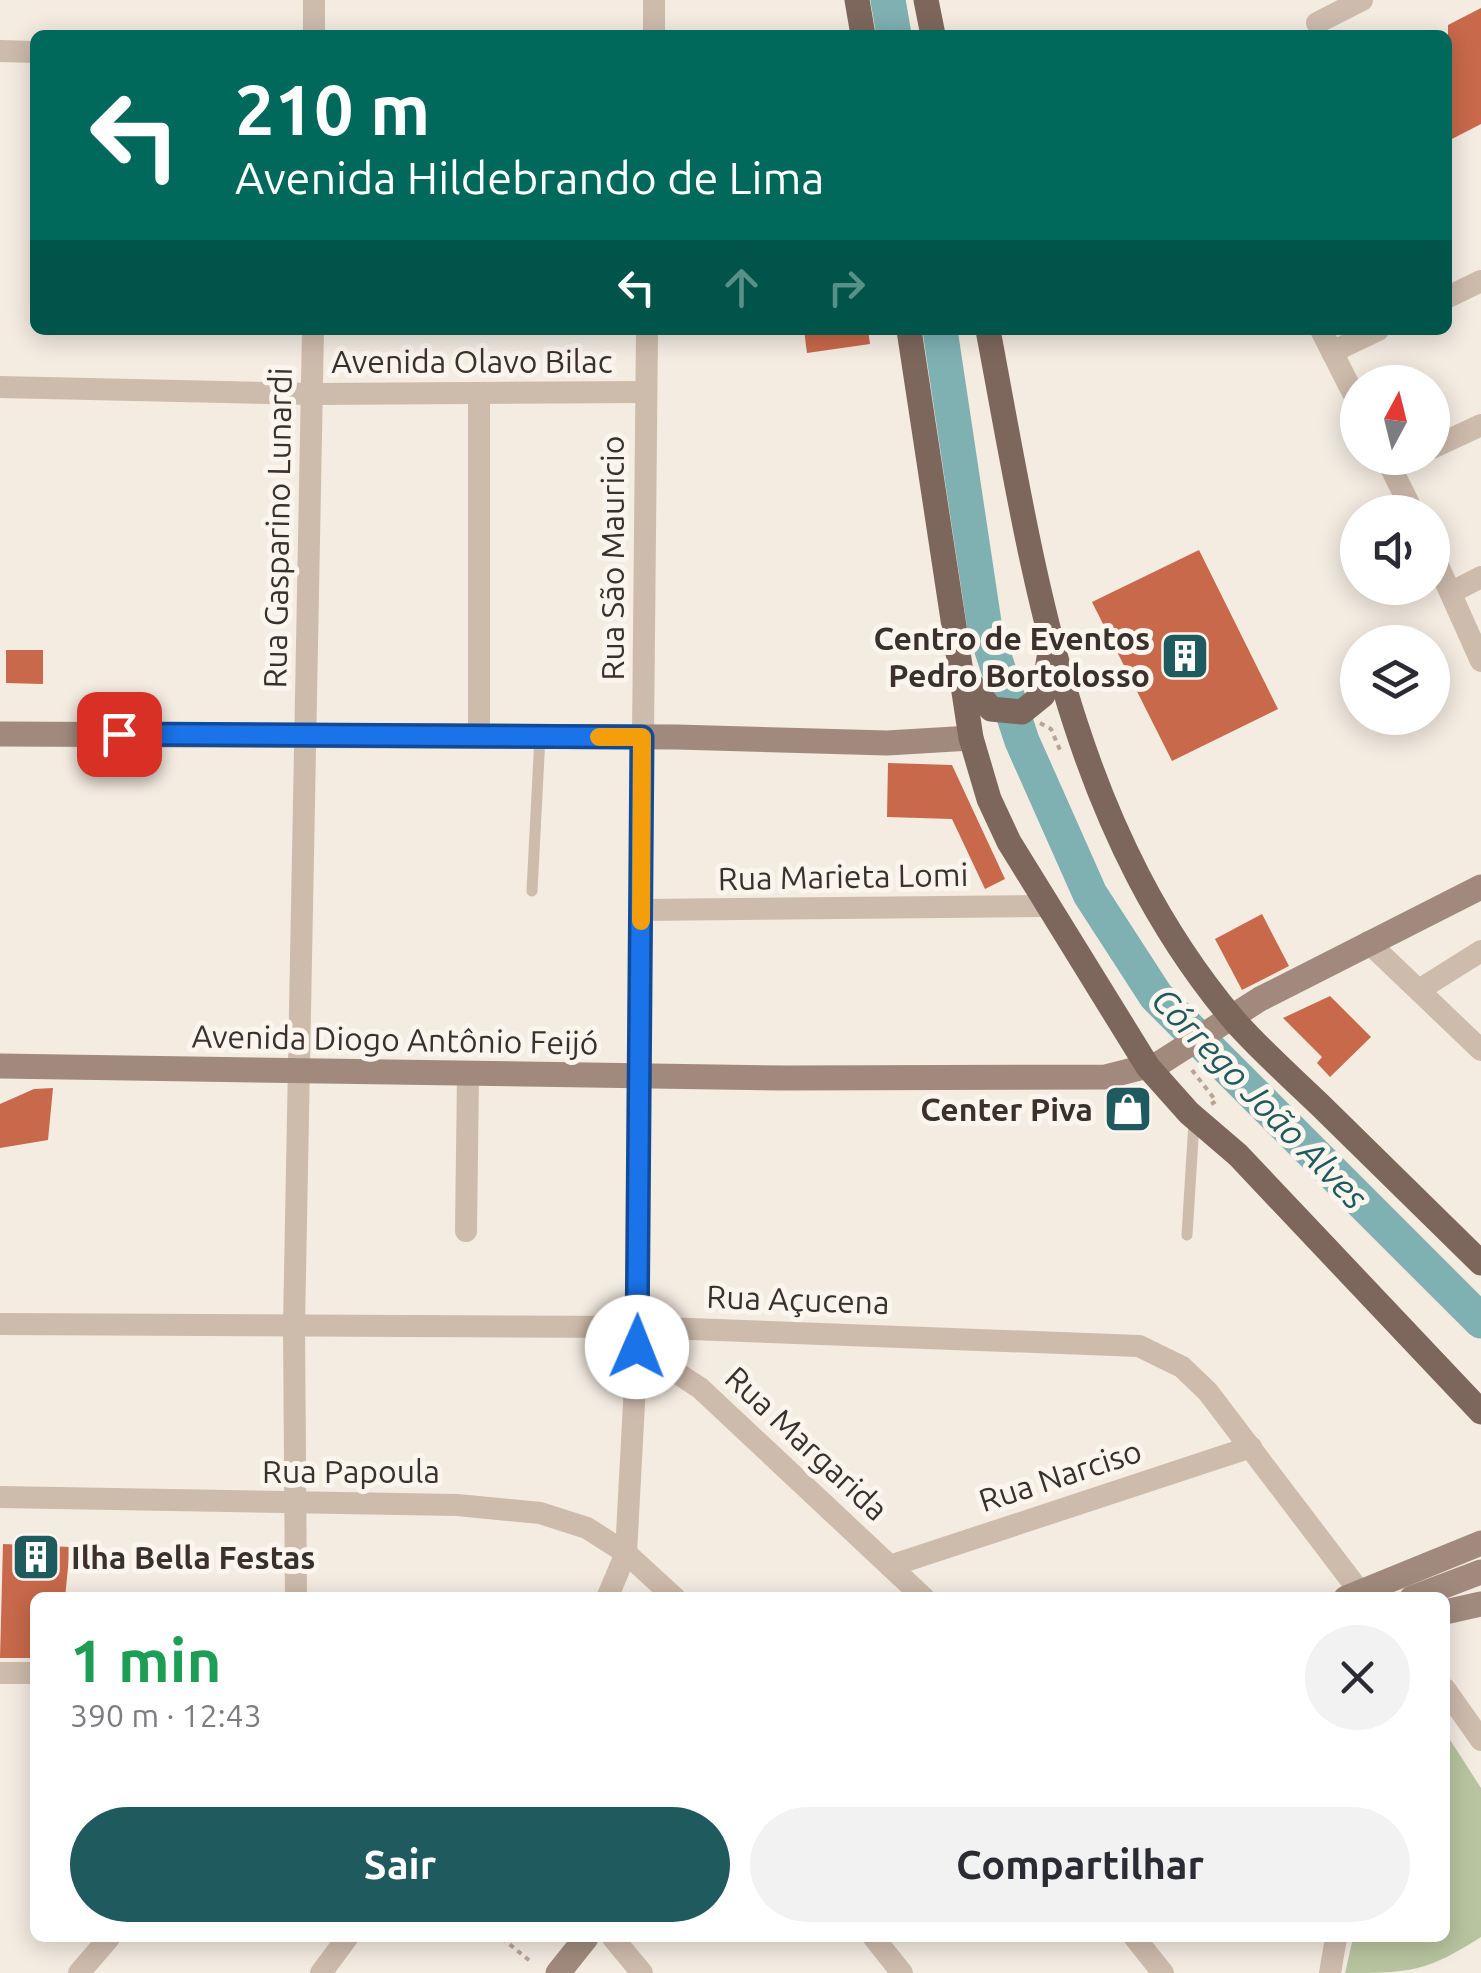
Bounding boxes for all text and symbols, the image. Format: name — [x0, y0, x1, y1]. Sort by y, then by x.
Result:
icon: left — [70, 70, 200, 200]
text: 210 m — [235, 70, 430, 148]
text: Avenida Hildebrando de Lima — [235, 152, 824, 203]
icon: left — [609, 260, 664, 315]
icon: ahead — [714, 260, 769, 315]
icon: right — [819, 260, 874, 315]
street label: Avenida Olavo Bilac — [331, 343, 613, 379]
north arrow — [1340, 365, 1450, 475]
map controls — [1340, 365, 1450, 735]
street label: Rua Gasparino Lunardi — [256, 367, 298, 689]
street label: Rua São Mauricio — [594, 435, 630, 681]
button: sound — [1340, 495, 1450, 605]
place label: Centro de Eventos Pedro Bortolosso — [873, 620, 1150, 693]
button: layers — [1340, 625, 1450, 735]
building icon: Centro de Eventos Pedro Bortolosso — [1159, 630, 1211, 682]
pin — [77, 692, 162, 777]
icon: arrive — [92, 707, 147, 762]
street label: Rua Marieta Lomi — [717, 856, 969, 896]
water label: Córrego João Alves — [1144, 979, 1376, 1217]
street label: Avenida Diogo Antônio Feijó — [191, 1017, 599, 1061]
shop icon: Center Piva — [1102, 1083, 1154, 1135]
place label: Center Piva — [920, 1091, 1093, 1127]
street label: Rua Açucena — [706, 1278, 890, 1320]
position arrow — [585, 1295, 689, 1399]
street label: Rua Margarida — [719, 1359, 895, 1527]
street label: Rua Narciso — [974, 1432, 1146, 1518]
street label: Rua Papoula — [262, 1453, 440, 1489]
building icon: Ilha Bella Festas — [10, 1531, 62, 1583]
place label: Ilha Bella Festas — [71, 1539, 315, 1575]
button: close — [1305, 1625, 1410, 1730]
text: 1 min — [70, 1626, 222, 1693]
text: 390 m · 12:43 — [70, 1697, 262, 1733]
button: Sair — [70, 1807, 730, 1922]
button: Compartilhar — [750, 1807, 1410, 1922]

